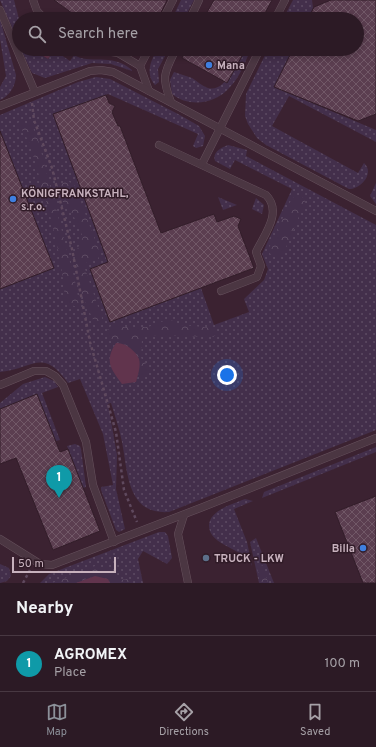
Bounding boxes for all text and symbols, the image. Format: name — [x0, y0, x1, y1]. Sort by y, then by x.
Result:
search box — [12, 12, 364, 56]
icon: search — [26, 23, 48, 45]
text: Search here — [58, 25, 138, 44]
place label: Mana — [217, 59, 245, 73]
marker: Mana — [204, 60, 214, 70]
place label: KÖNIGFRANKSTAHL, s.r.o. — [21, 186, 129, 214]
marker: KÖNIGFRANKSTAHL, s.r.o. — [8, 194, 18, 204]
your location — [217, 365, 237, 385]
pin: 1 — [46, 465, 72, 498]
place label: Billa — [332, 542, 355, 556]
marker: Billa — [358, 543, 368, 553]
place label: TRUCK - LKW — [214, 552, 284, 566]
marker: TRUCK - LKW — [201, 553, 211, 563]
scale bar — [12, 555, 116, 574]
text: 50 m — [18, 557, 44, 571]
text: Nearby — [16, 598, 73, 620]
text: AGROMEX — [54, 646, 127, 665]
text: 1 — [26, 656, 32, 672]
text: 100 m — [324, 656, 360, 672]
text: Place — [54, 665, 86, 681]
tab: Map — [46, 701, 68, 739]
tab: Directions — [159, 701, 209, 739]
tab: Saved — [300, 701, 330, 739]

